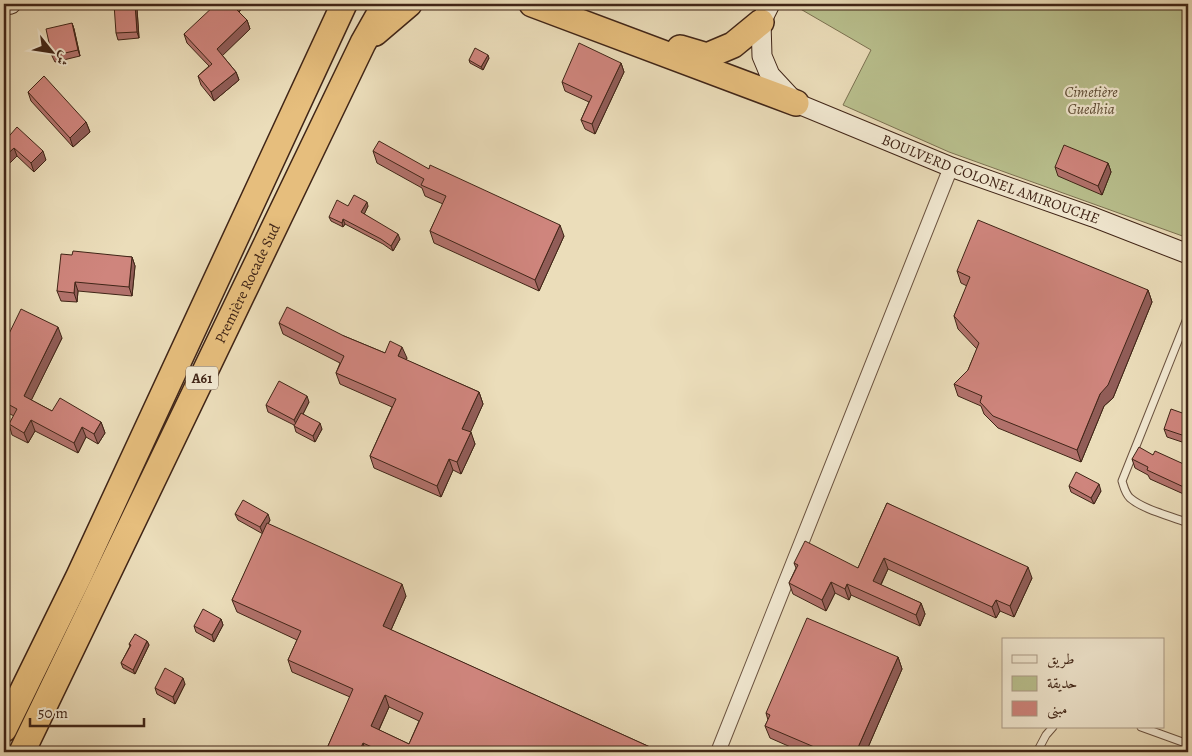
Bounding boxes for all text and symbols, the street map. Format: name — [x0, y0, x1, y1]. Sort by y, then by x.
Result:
north arrow — [28, 28, 78, 78]
text: ش — [51, 47, 75, 69]
park label: Cimetière Guedhia — [1064, 82, 1118, 119]
street label: BOULVERD COLONEL AMIROUCHE — [878, 129, 1103, 229]
street label: Première Rocade Sud — [210, 219, 285, 347]
road number: A61 — [186, 366, 218, 389]
legend — [1002, 638, 1164, 728]
text: طريق — [1047, 649, 1074, 669]
text: حديقة — [1047, 673, 1077, 693]
scale bar — [30, 696, 144, 728]
text: مبنى — [1047, 699, 1067, 720]
text: 50 m — [38, 703, 68, 723]

